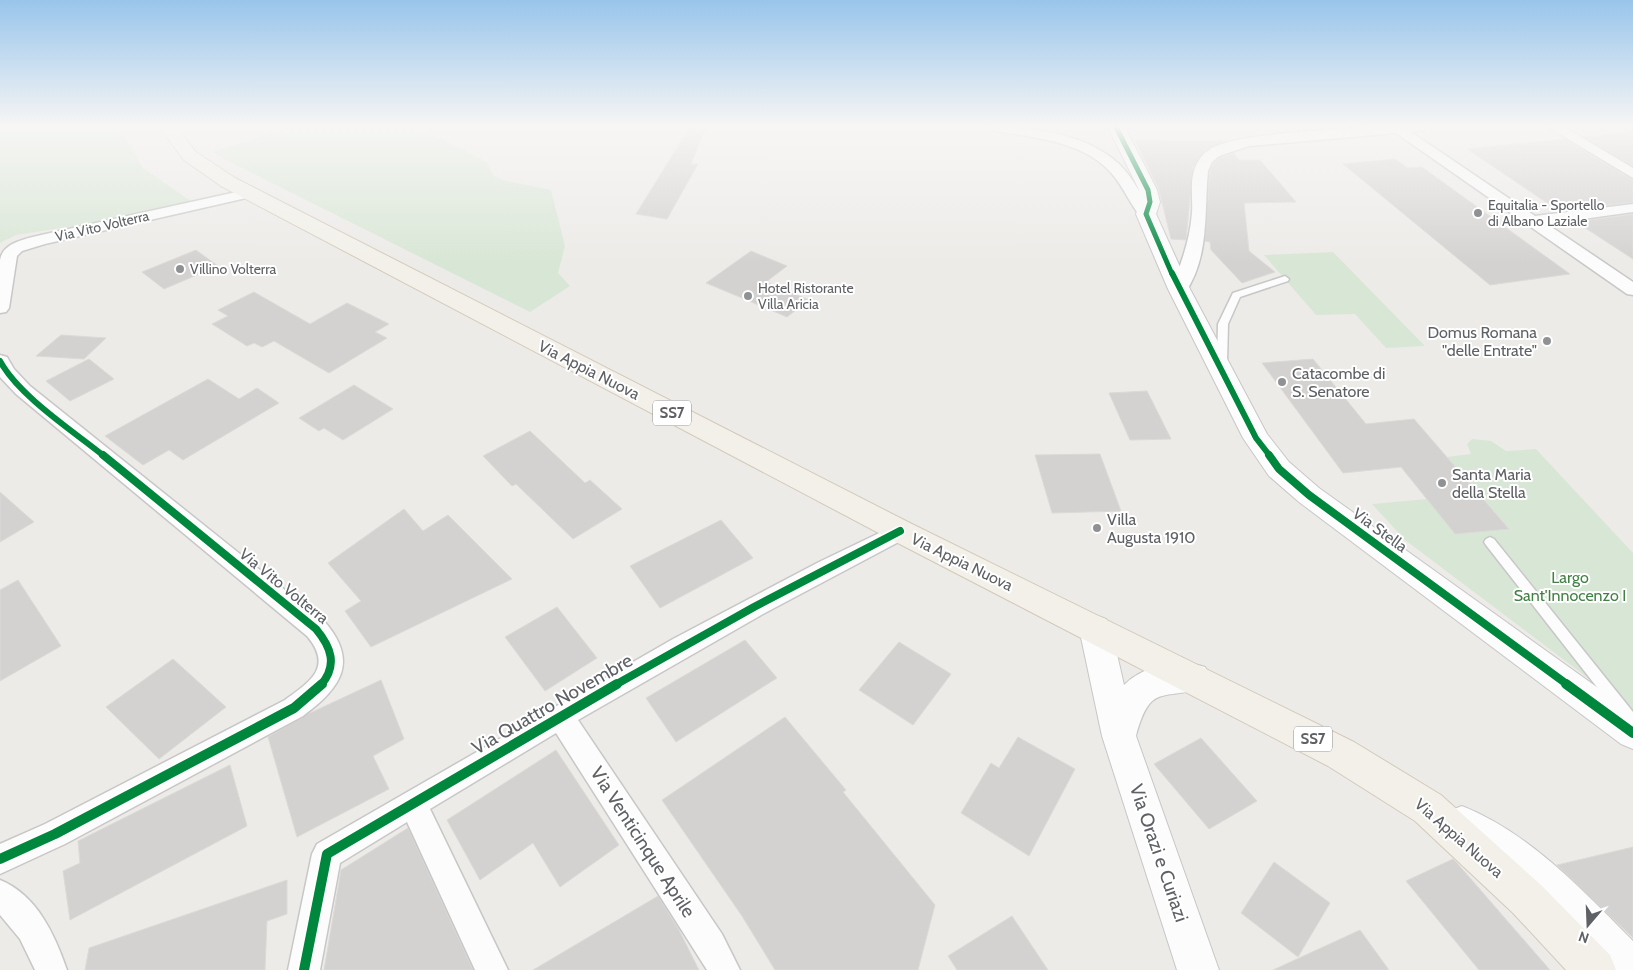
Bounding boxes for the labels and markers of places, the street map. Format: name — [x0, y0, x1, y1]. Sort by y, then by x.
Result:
place label: Equitalia - Sportello di Albano Laziale — [1488, 196, 1605, 230]
marker: Equitalia - Sportello di Albano Laziale — [1472, 207, 1484, 219]
place label: Villino Volterra — [190, 260, 277, 278]
marker: Villino Volterra — [174, 263, 186, 275]
place label: Hotel Ristorante Villa Aricia — [758, 279, 854, 313]
marker: Hotel Ristorante Villa Aricia — [742, 290, 754, 302]
place label: Domus Romana "delle Entrate" — [1428, 323, 1537, 360]
marker: Domus Romana "delle Entrate" — [1541, 335, 1553, 347]
place label: Catacombe di S. Senatore — [1292, 364, 1385, 401]
marker: Catacombe di S. Senatore — [1276, 376, 1288, 388]
place label: Santa Maria della Stella — [1452, 465, 1532, 502]
marker: Santa Maria della Stella — [1436, 477, 1448, 489]
place label: Villa Augusta 1910 — [1107, 510, 1195, 547]
marker: Villa Augusta 1910 — [1091, 522, 1103, 534]

